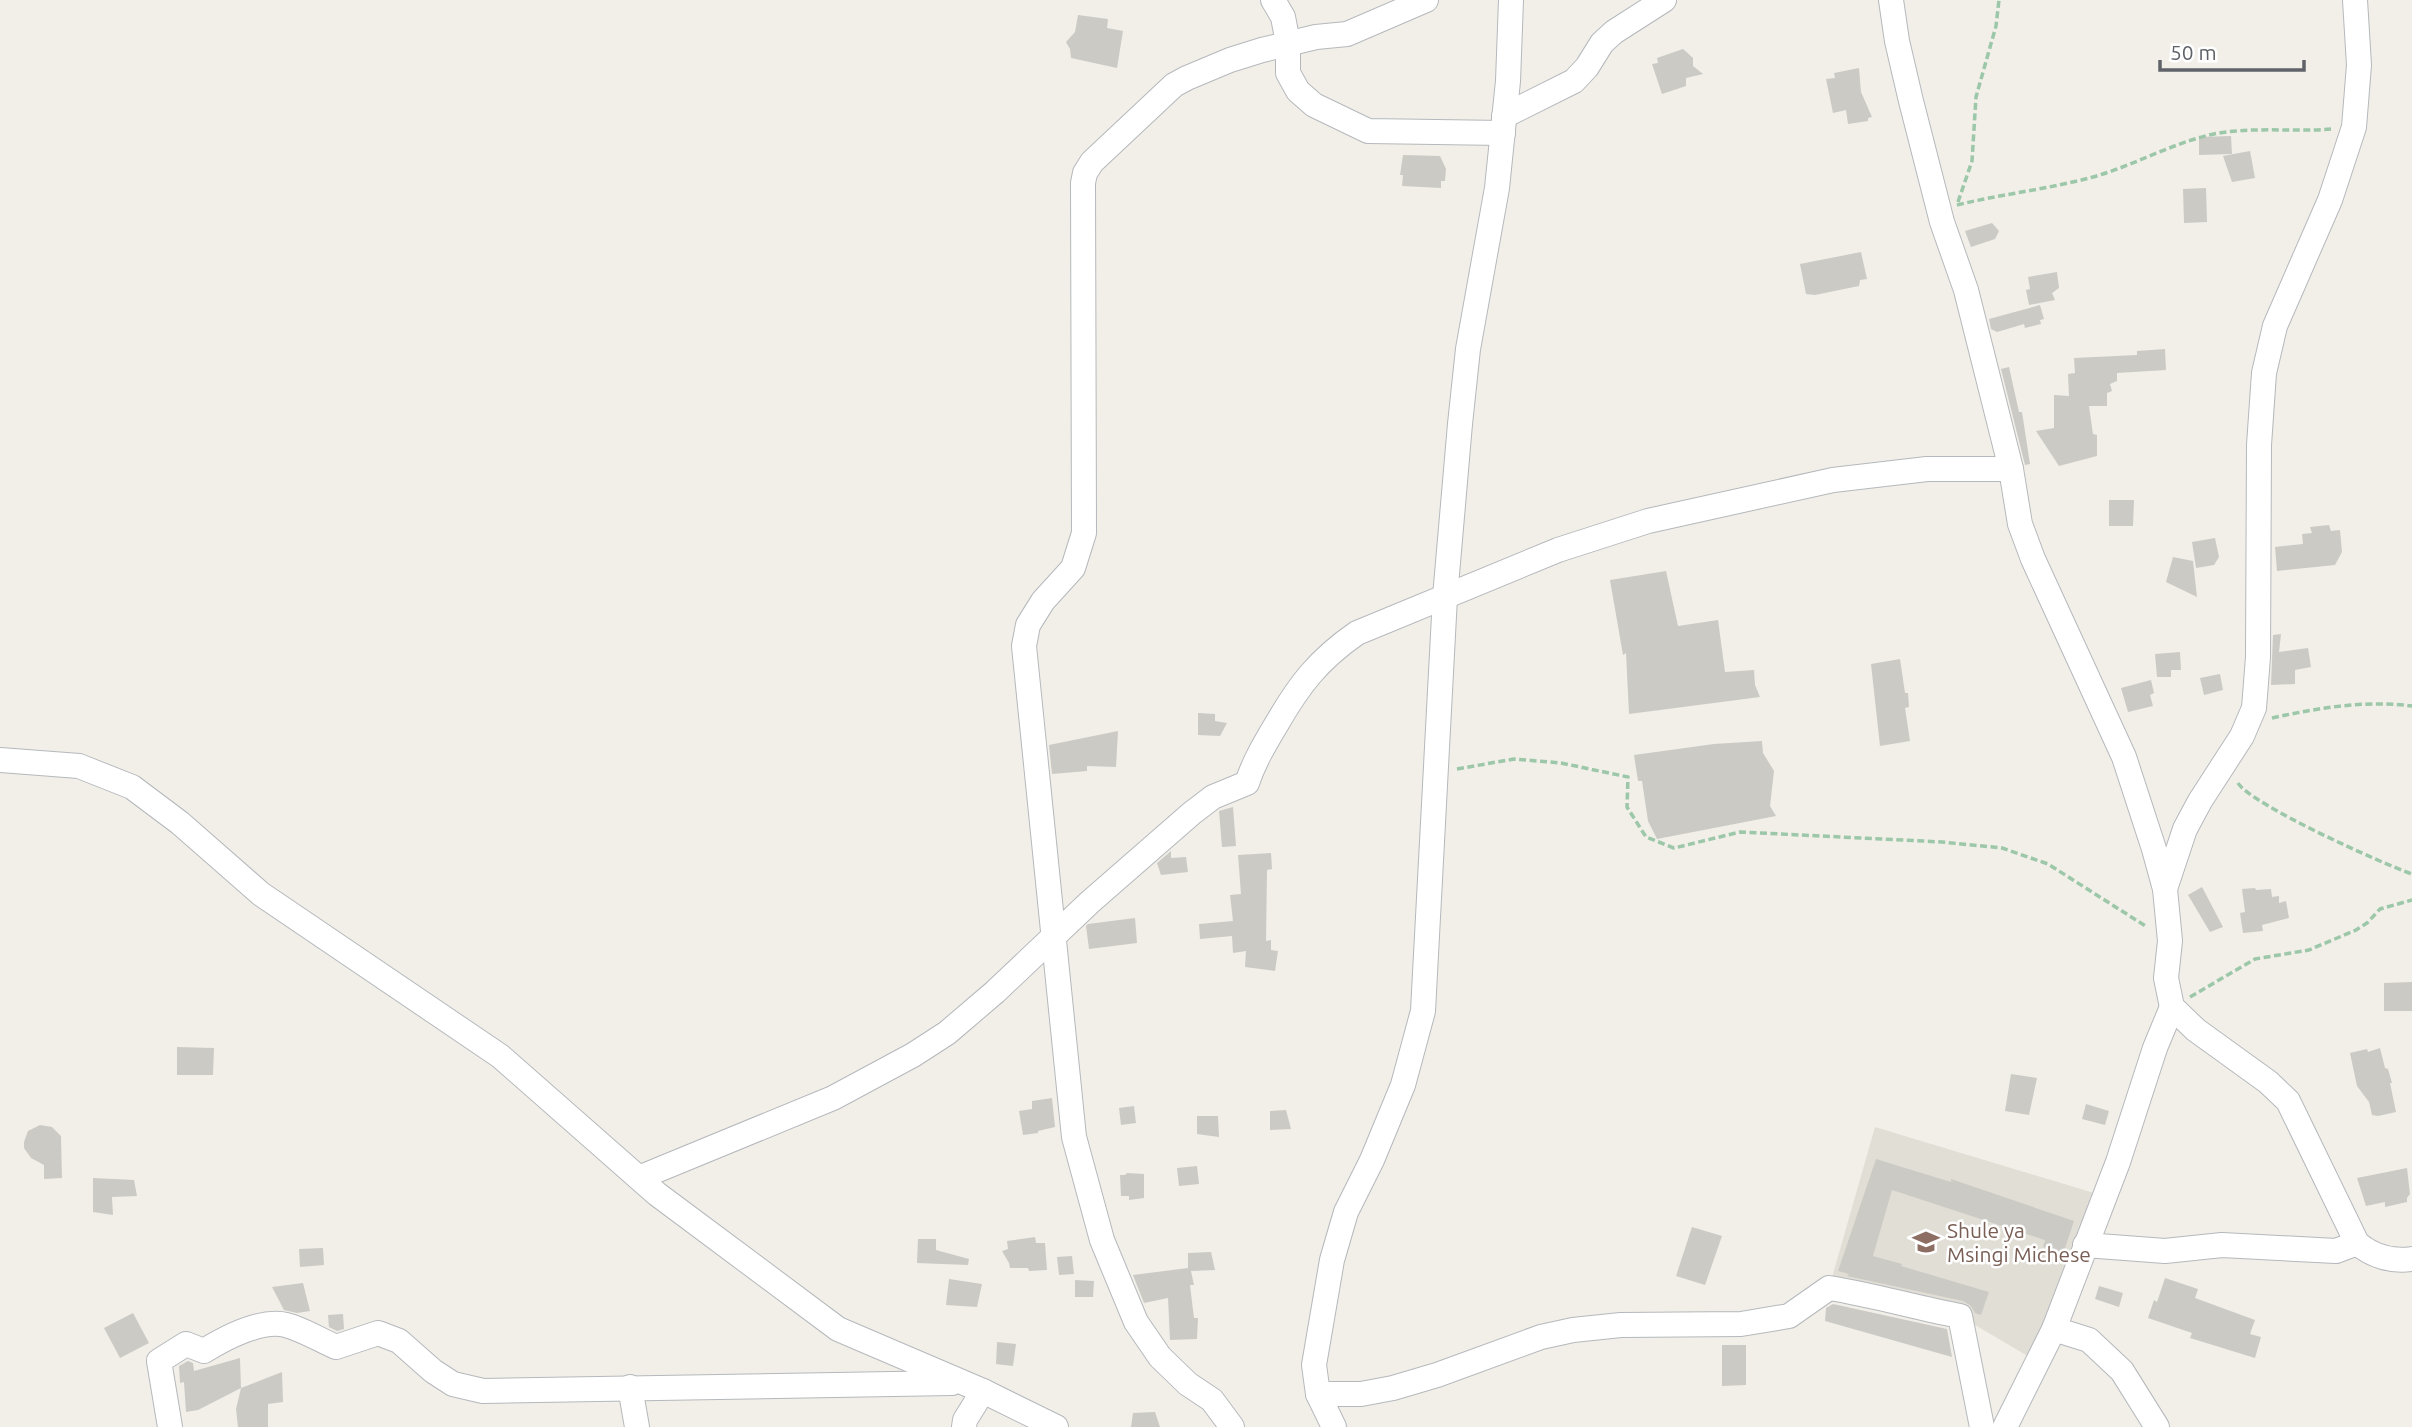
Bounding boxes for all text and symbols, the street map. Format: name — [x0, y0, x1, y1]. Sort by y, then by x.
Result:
scale bar — [2160, 28, 2304, 72]
text: 50 m — [2170, 40, 2217, 64]
place label: Shule ya Msingi Michese — [1947, 1218, 2091, 1266]
school or university icon: Shule ya Msingi Michese — [1911, 1227, 1941, 1257]

